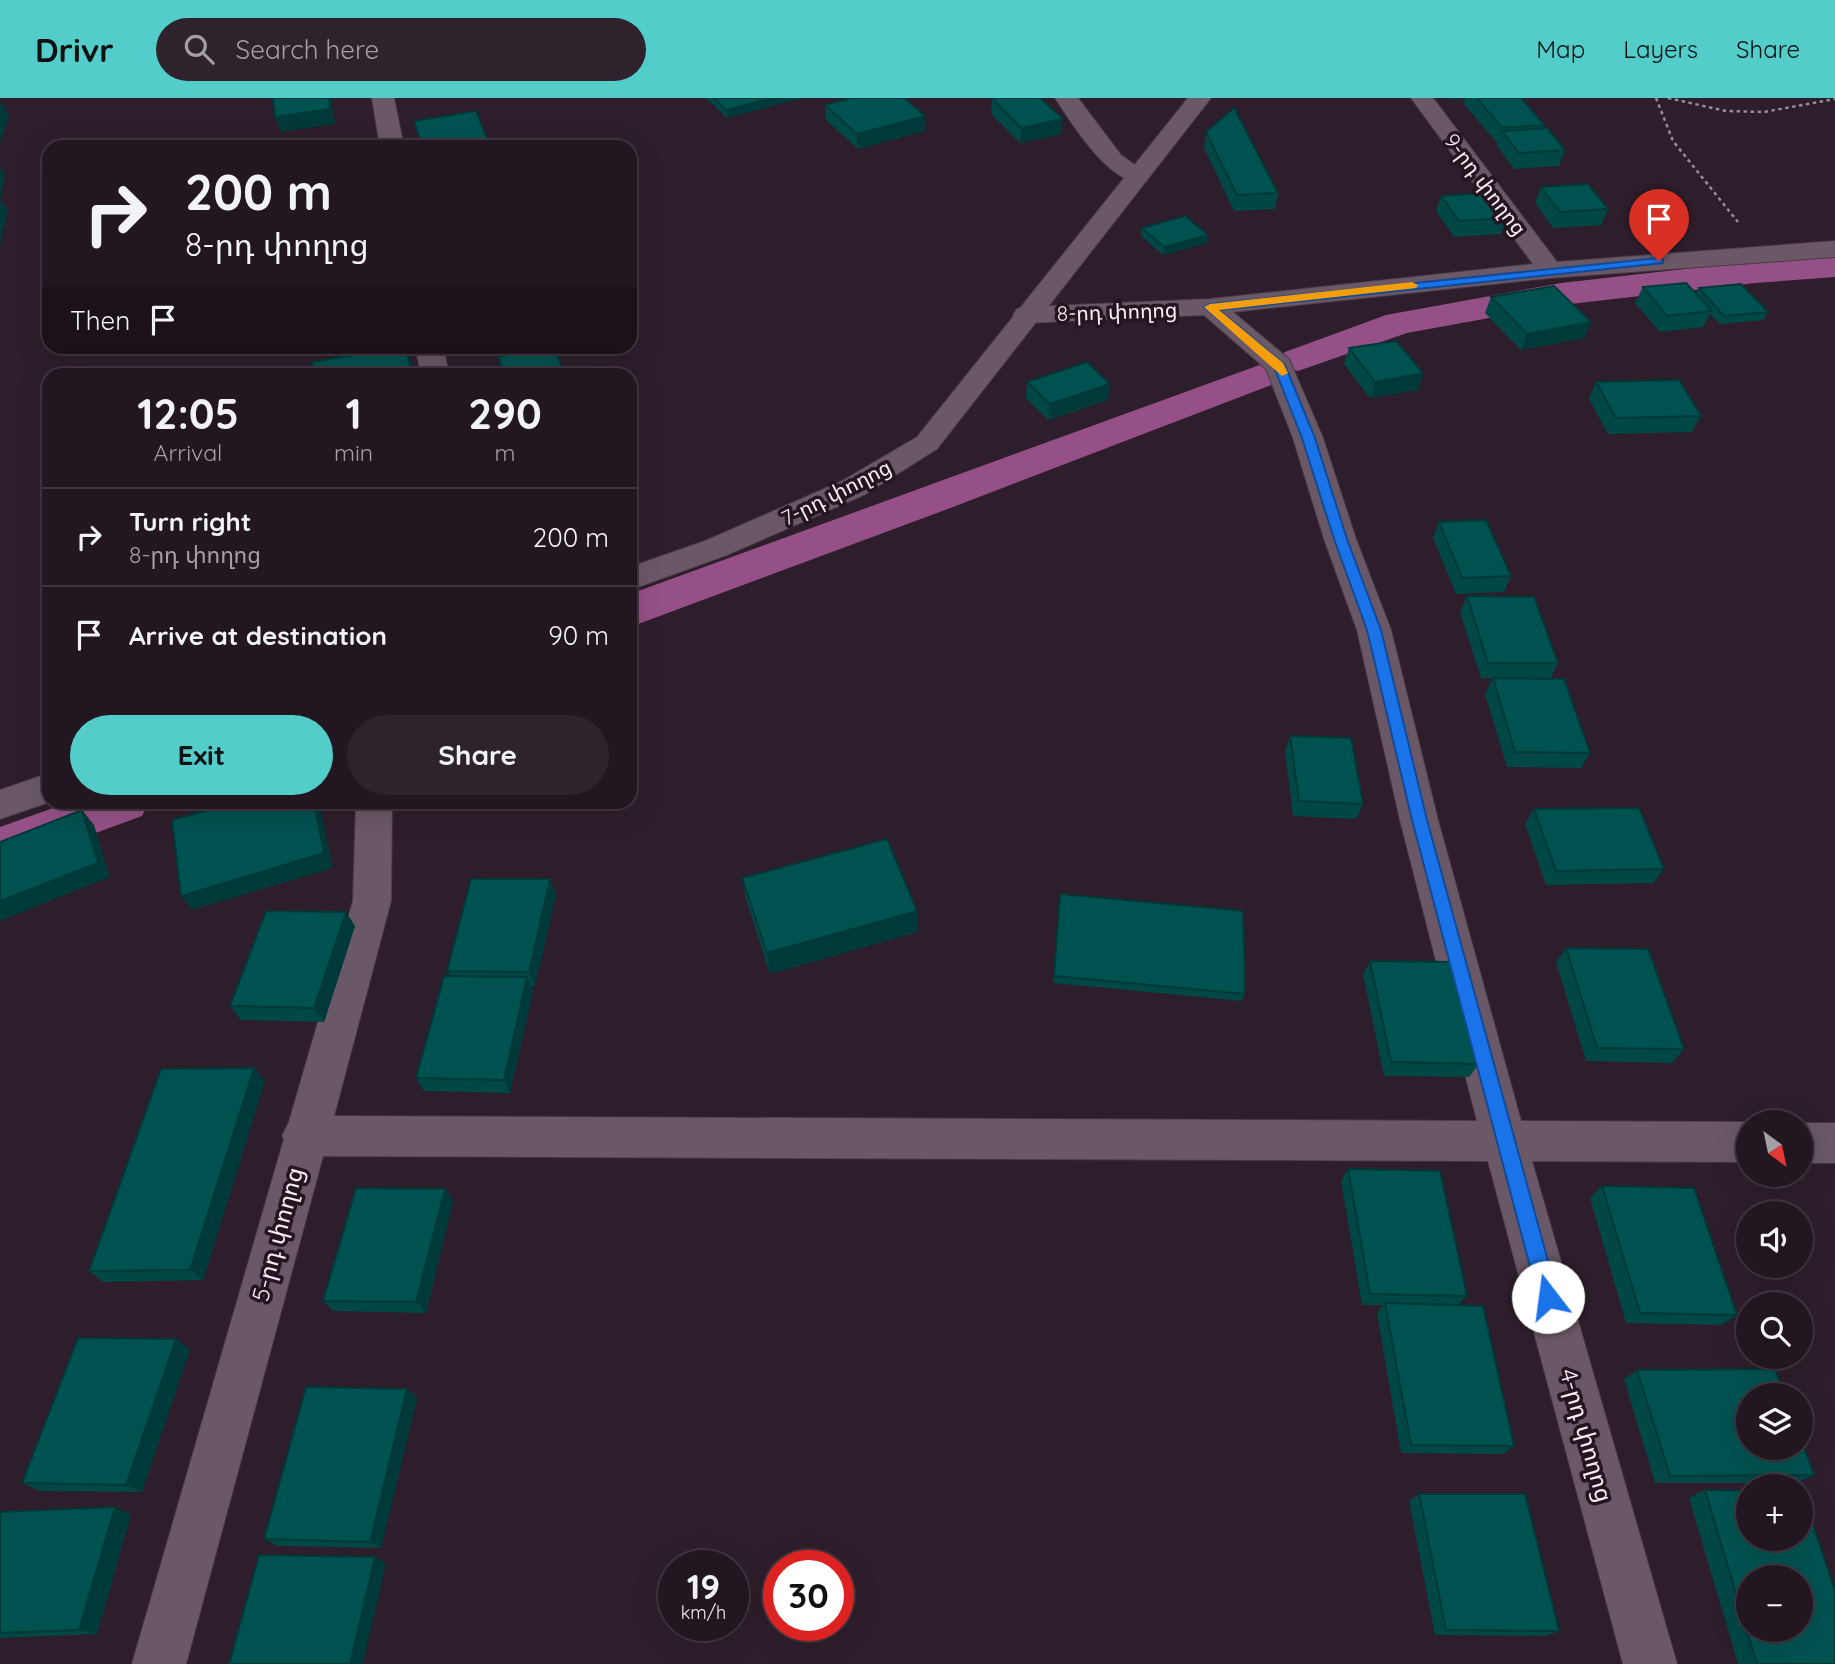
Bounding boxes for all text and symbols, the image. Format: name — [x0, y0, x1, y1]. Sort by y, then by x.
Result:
search box — [156, 18, 646, 81]
text: Drivr — [35, 29, 114, 70]
icon: search — [180, 30, 218, 68]
text: Search here — [236, 33, 379, 66]
text: Map — [1536, 34, 1585, 64]
text: Layers — [1623, 34, 1698, 64]
text: Share — [1736, 34, 1800, 64]
street label: 9-րդ փողոց — [1439, 128, 1533, 240]
text: 200 m — [185, 161, 332, 222]
icon: right — [70, 168, 161, 259]
pin — [1629, 189, 1689, 261]
icon: arrive — [1640, 200, 1678, 238]
text: 8-րդ փողոց — [185, 224, 369, 264]
street label: 8-րդ փողոց — [1056, 296, 1178, 326]
icon: arrive — [144, 301, 182, 339]
text: Then — [70, 304, 130, 337]
text: 12:05 — [137, 387, 239, 440]
text: 1 — [345, 387, 362, 440]
text: 290 — [468, 387, 542, 440]
text: Arrival — [154, 438, 222, 467]
text: min — [334, 438, 373, 467]
text: m — [495, 438, 516, 467]
street label: 7-րդ փողոց — [777, 453, 895, 531]
text: Turn right — [129, 505, 251, 538]
icon: right — [70, 518, 108, 556]
text: 200 m — [533, 521, 609, 554]
text: 8-րդ փողոց — [129, 540, 261, 569]
icon: arrive — [70, 616, 108, 654]
text: Arrive at destination — [129, 619, 387, 652]
text: 90 m — [548, 619, 609, 652]
button: Exit — [70, 715, 333, 795]
button: Share — [347, 715, 609, 795]
north arrow — [1736, 1110, 1813, 1186]
map controls — [1736, 1110, 1813, 1642]
street label: 5-րդ փողոց — [245, 1164, 309, 1304]
button: sound — [1736, 1201, 1813, 1278]
position arrow — [1511, 1260, 1585, 1334]
button: search — [1736, 1292, 1813, 1369]
street label: 4-րդ փողոց — [1554, 1365, 1620, 1505]
button: layers — [1736, 1383, 1813, 1460]
button: + — [1736, 1474, 1813, 1551]
speed limit sign: 30 — [763, 1550, 854, 1641]
text: 19 — [687, 1564, 720, 1608]
button: − — [1736, 1565, 1813, 1642]
text: km/h — [681, 1601, 726, 1624]

